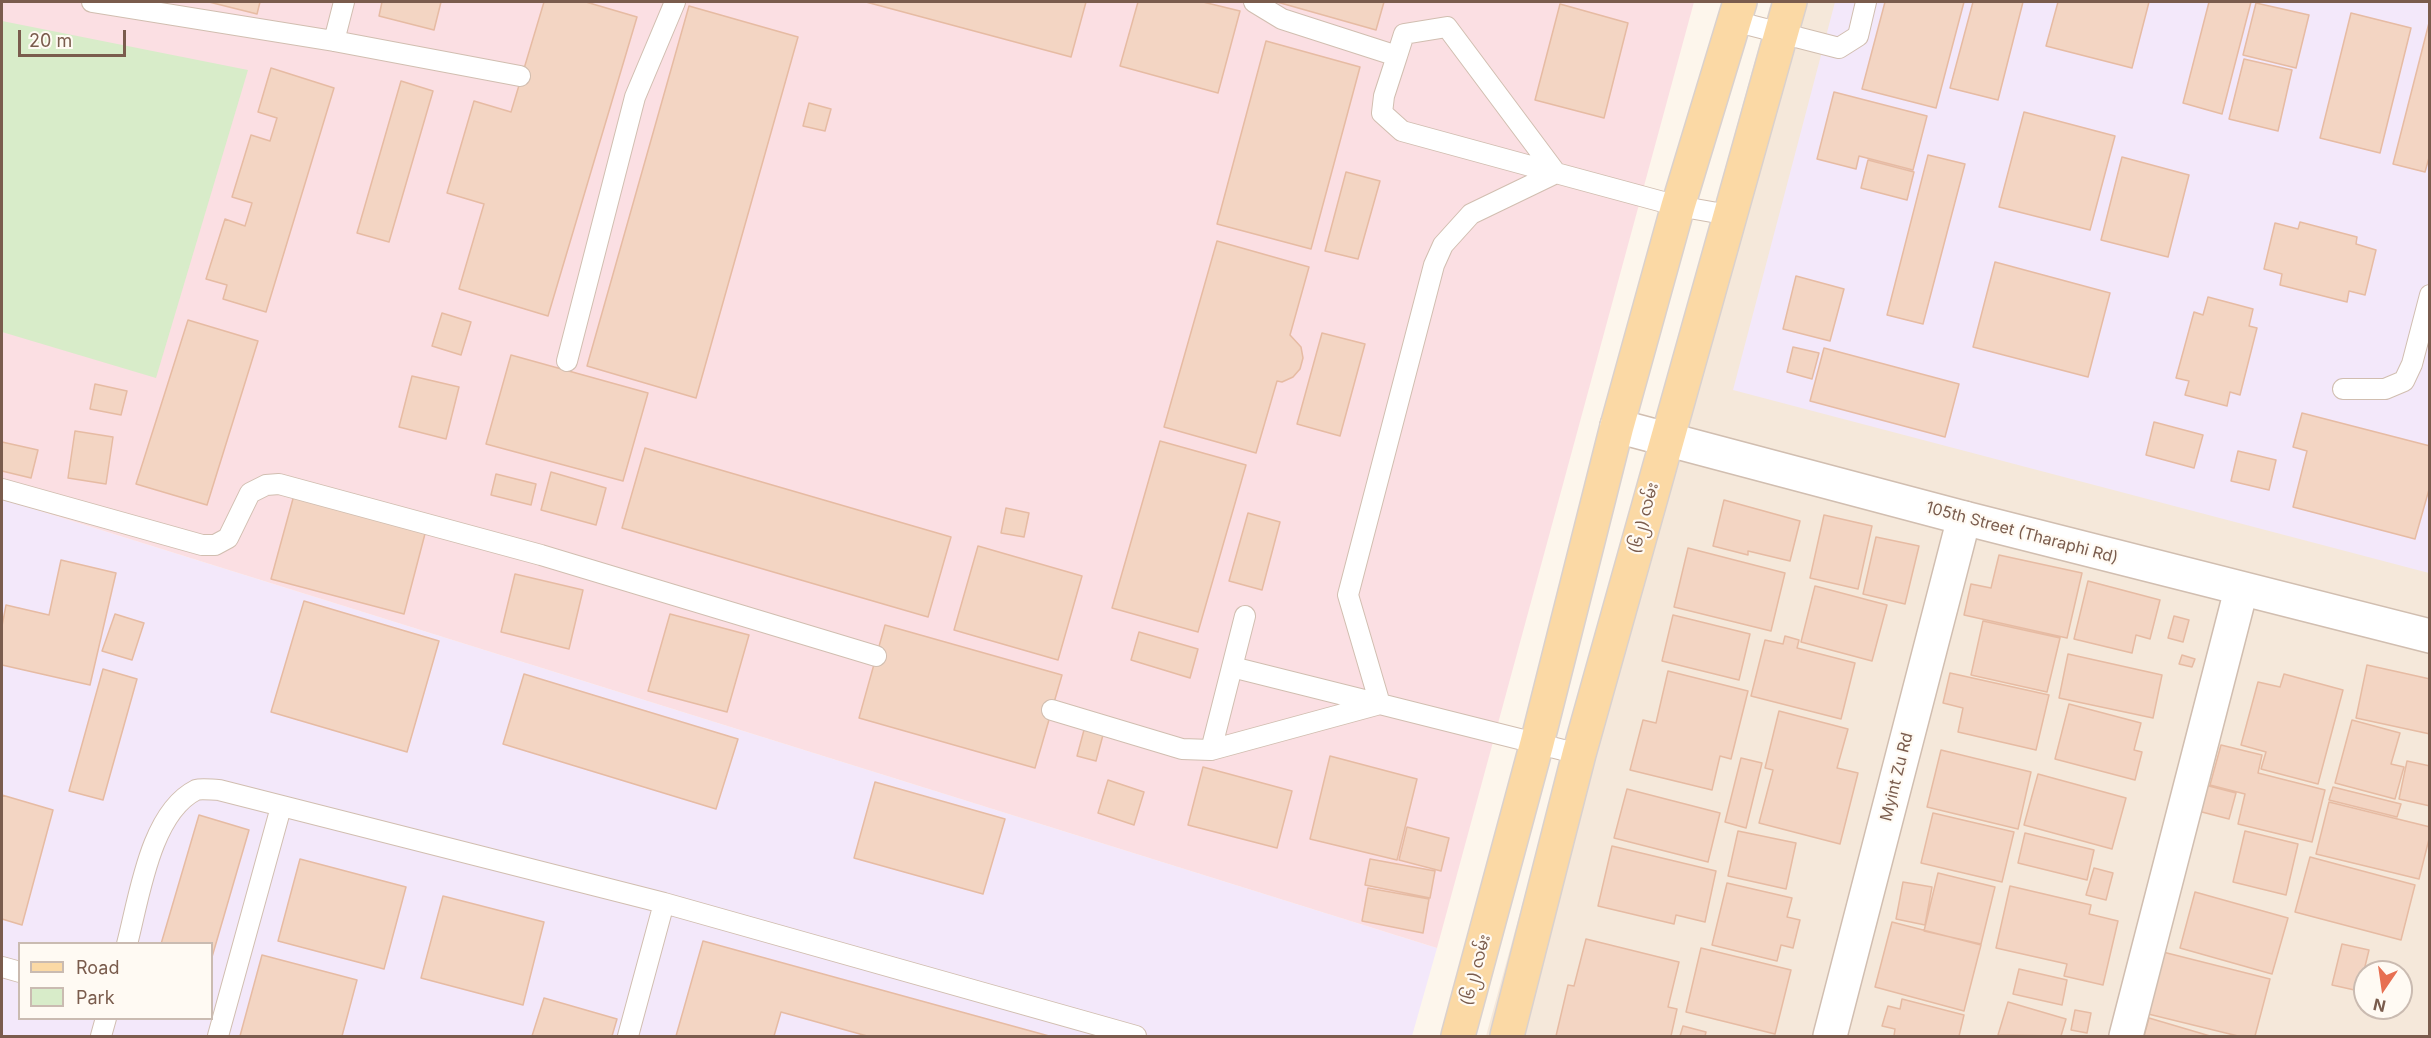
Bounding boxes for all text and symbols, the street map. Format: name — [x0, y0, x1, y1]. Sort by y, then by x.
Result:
scale bar — [21, 18, 129, 56]
text: 20 m — [29, 30, 72, 51]
street label: (၆၂) လမ်း — [1625, 480, 1663, 556]
street label: 105th Street (Tharaphi Rd) — [1924, 498, 2120, 568]
street label: Myint Zu Rd — [1877, 731, 1917, 823]
street label: (၆၂) လမ်း — [1457, 932, 1495, 1008]
legend — [18, 942, 213, 1020]
text: Road — [76, 957, 119, 978]
north arrow — [2353, 960, 2413, 1020]
text: Park — [76, 987, 115, 1008]
text: N — [2371, 994, 2388, 1017]

